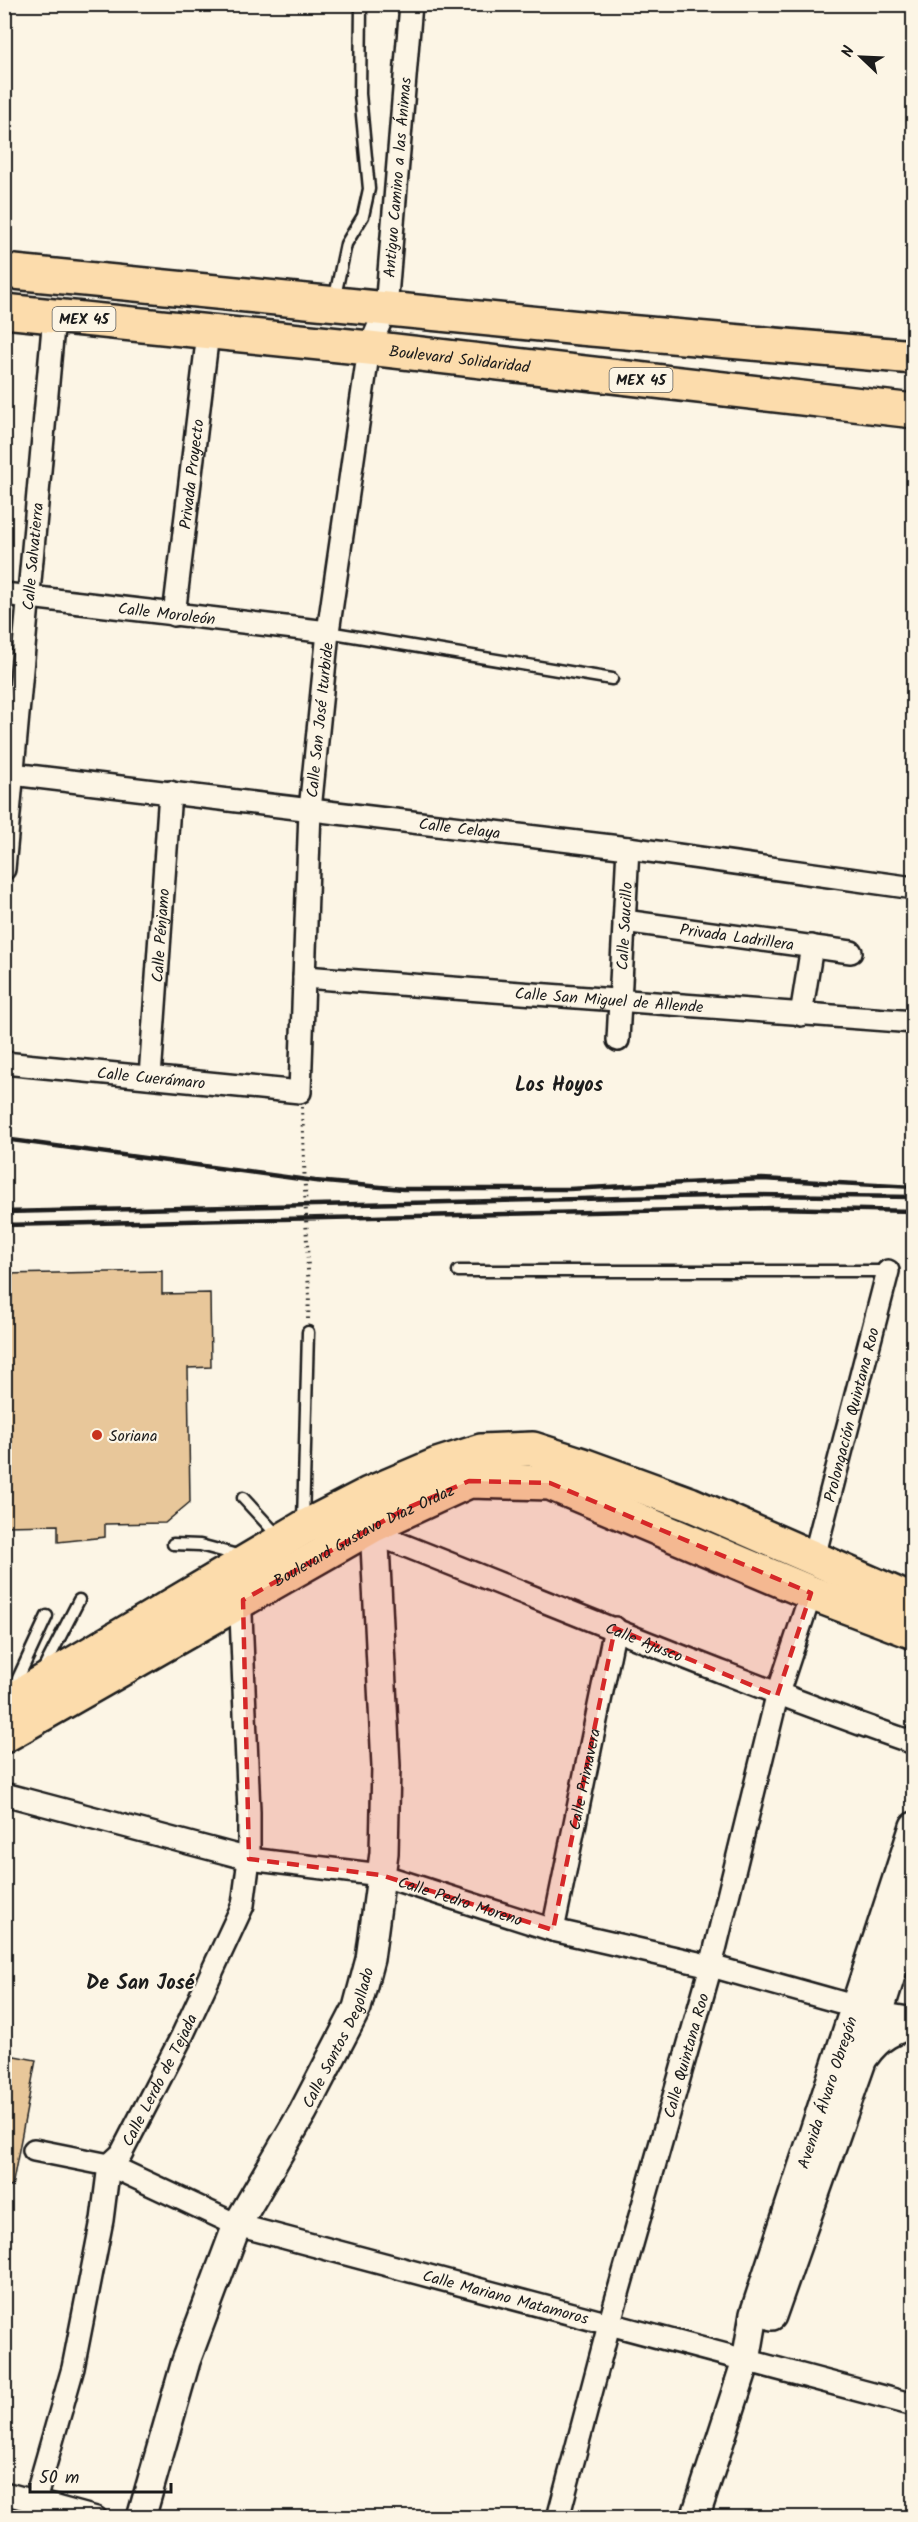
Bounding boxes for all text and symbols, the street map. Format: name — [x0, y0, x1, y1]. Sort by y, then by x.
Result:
north arrow — [831, 27, 891, 87]
text: N — [835, 42, 862, 61]
street label: Antiguo Camino a las Ánimas — [378, 76, 419, 279]
road number: MEX 45 — [52, 307, 116, 331]
street label: Boulevard Solidaridad — [387, 339, 532, 381]
road number: MEX 45 — [610, 368, 672, 392]
street label: Privada Proyecto — [173, 418, 212, 531]
street label: Calle Salvatierra — [16, 501, 51, 611]
street label: Calle Moroleón — [117, 596, 217, 633]
street label: Calle San José Iturbide — [300, 641, 341, 799]
street label: Calle Celaya — [417, 812, 502, 847]
street label: Calle Saucillo — [611, 881, 640, 971]
street label: Calle Pénjamo — [146, 887, 177, 983]
street label: Privada Ladrillera — [678, 918, 796, 958]
street label: Calle San Miguel de Allende — [514, 982, 704, 1020]
street label: Calle Cuerámaro — [96, 1061, 206, 1097]
district label: Los Hoyos — [515, 1070, 604, 1102]
street label: Prolongación Quintana Roo — [818, 1325, 887, 1505]
place label: Soriana — [109, 1424, 157, 1449]
marker: Soriana — [90, 1428, 104, 1442]
street label: Boulevard Gustavo Díaz Ordaz — [269, 1479, 459, 1594]
street label: Calle Ajusco — [601, 1616, 686, 1669]
street label: Calle Primavera — [563, 1726, 608, 1833]
street label: Calle Pedro Moreno — [395, 1870, 526, 1934]
street label: Calle Santos Degollado — [296, 1965, 381, 2113]
district label: De San José — [86, 1968, 195, 2000]
street label: Calle Quintana Roo — [657, 1990, 717, 2121]
street label: Calle Lerdo de Tejada — [116, 2010, 205, 2151]
street label: Avenida Álvaro Obregón — [791, 2013, 865, 2172]
street label: Calle Mariano Matamoros — [420, 2264, 591, 2332]
scale bar — [30, 2456, 171, 2494]
text: 50 m — [39, 2464, 79, 2493]

